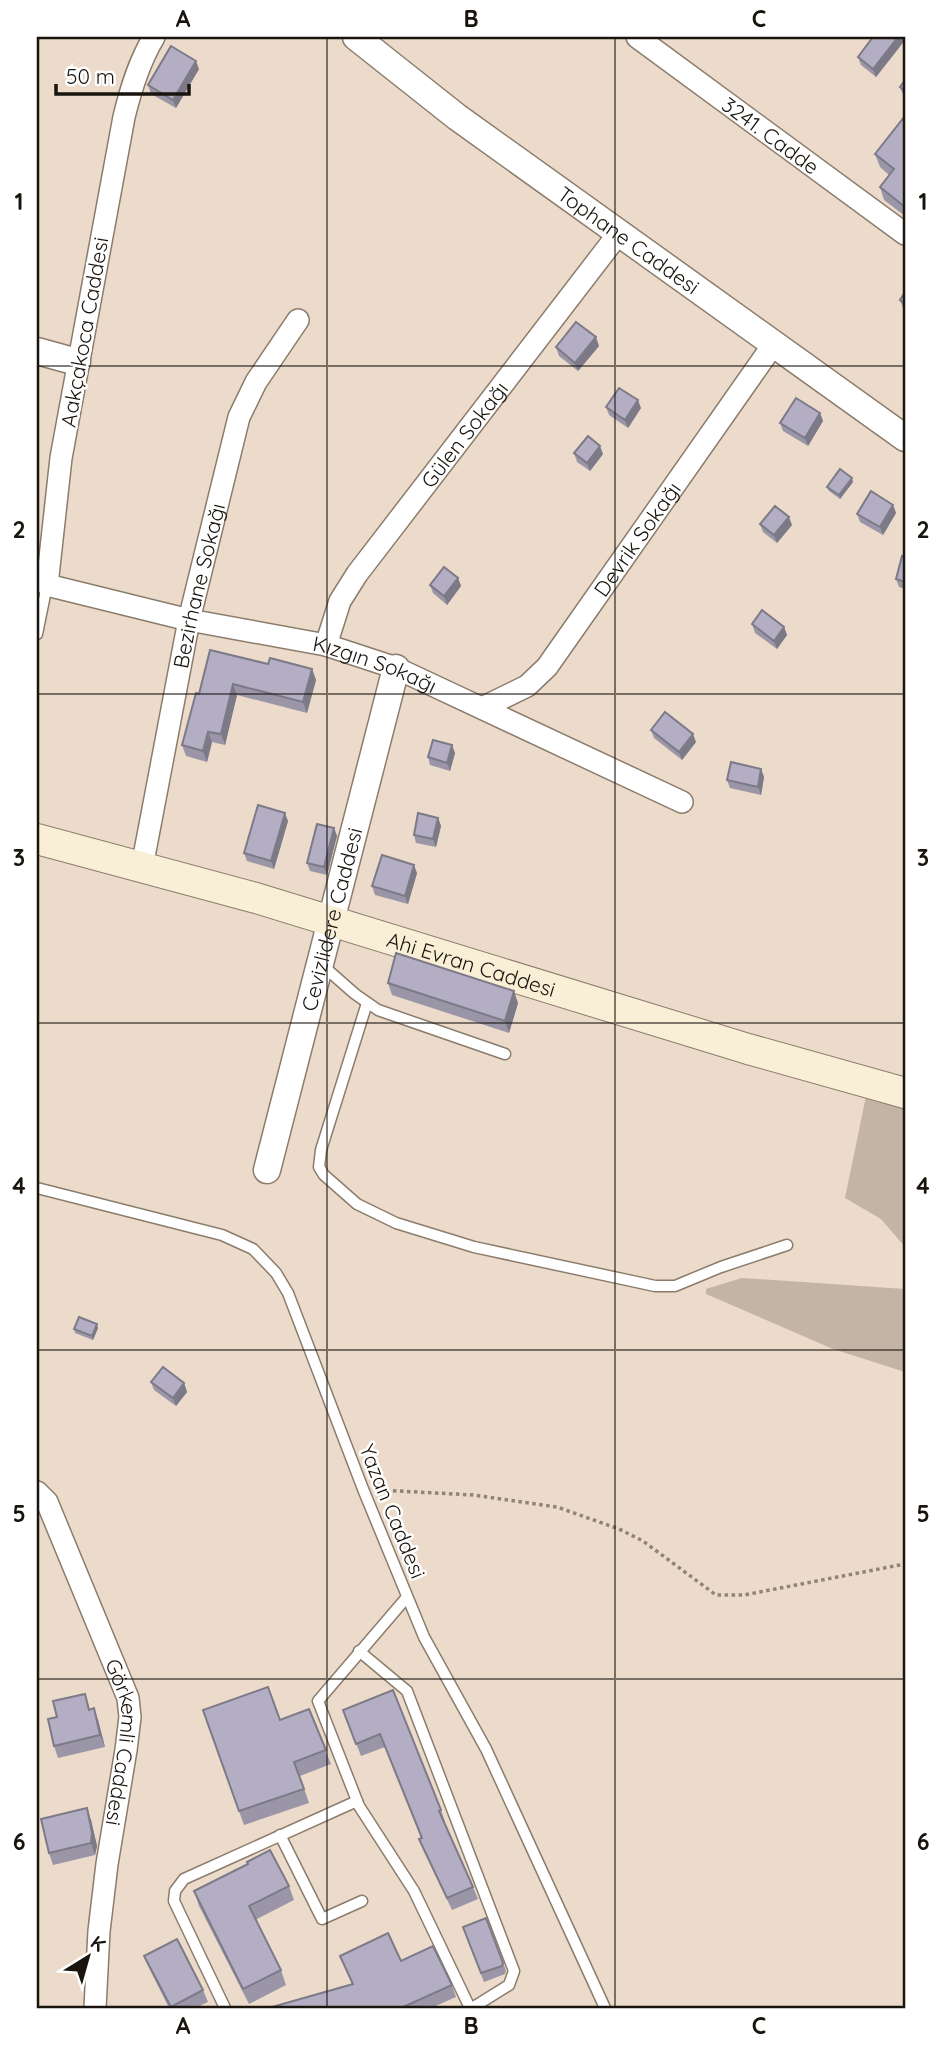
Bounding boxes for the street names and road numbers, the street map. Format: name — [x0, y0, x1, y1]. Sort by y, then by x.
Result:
street label: 3241. Cadde — [717, 91, 825, 180]
street label: Tophane Caddesi — [553, 180, 705, 300]
street label: Aakçakoca Caddesi — [54, 235, 114, 429]
street label: Gülen Sokağı — [415, 376, 513, 493]
street label: Devrik Sokağı — [588, 477, 686, 601]
street label: Bezirhane Sokağı — [167, 500, 230, 670]
street label: Kızgın Sokağı — [311, 630, 441, 698]
street label: Cevizlidere Caddesi — [295, 825, 368, 1014]
street label: Ahi Evran Caddesi — [384, 926, 559, 1002]
street label: Yazan Caddesi — [354, 1440, 432, 1582]
street label: Görkemli Caddesi — [100, 1655, 143, 1828]

